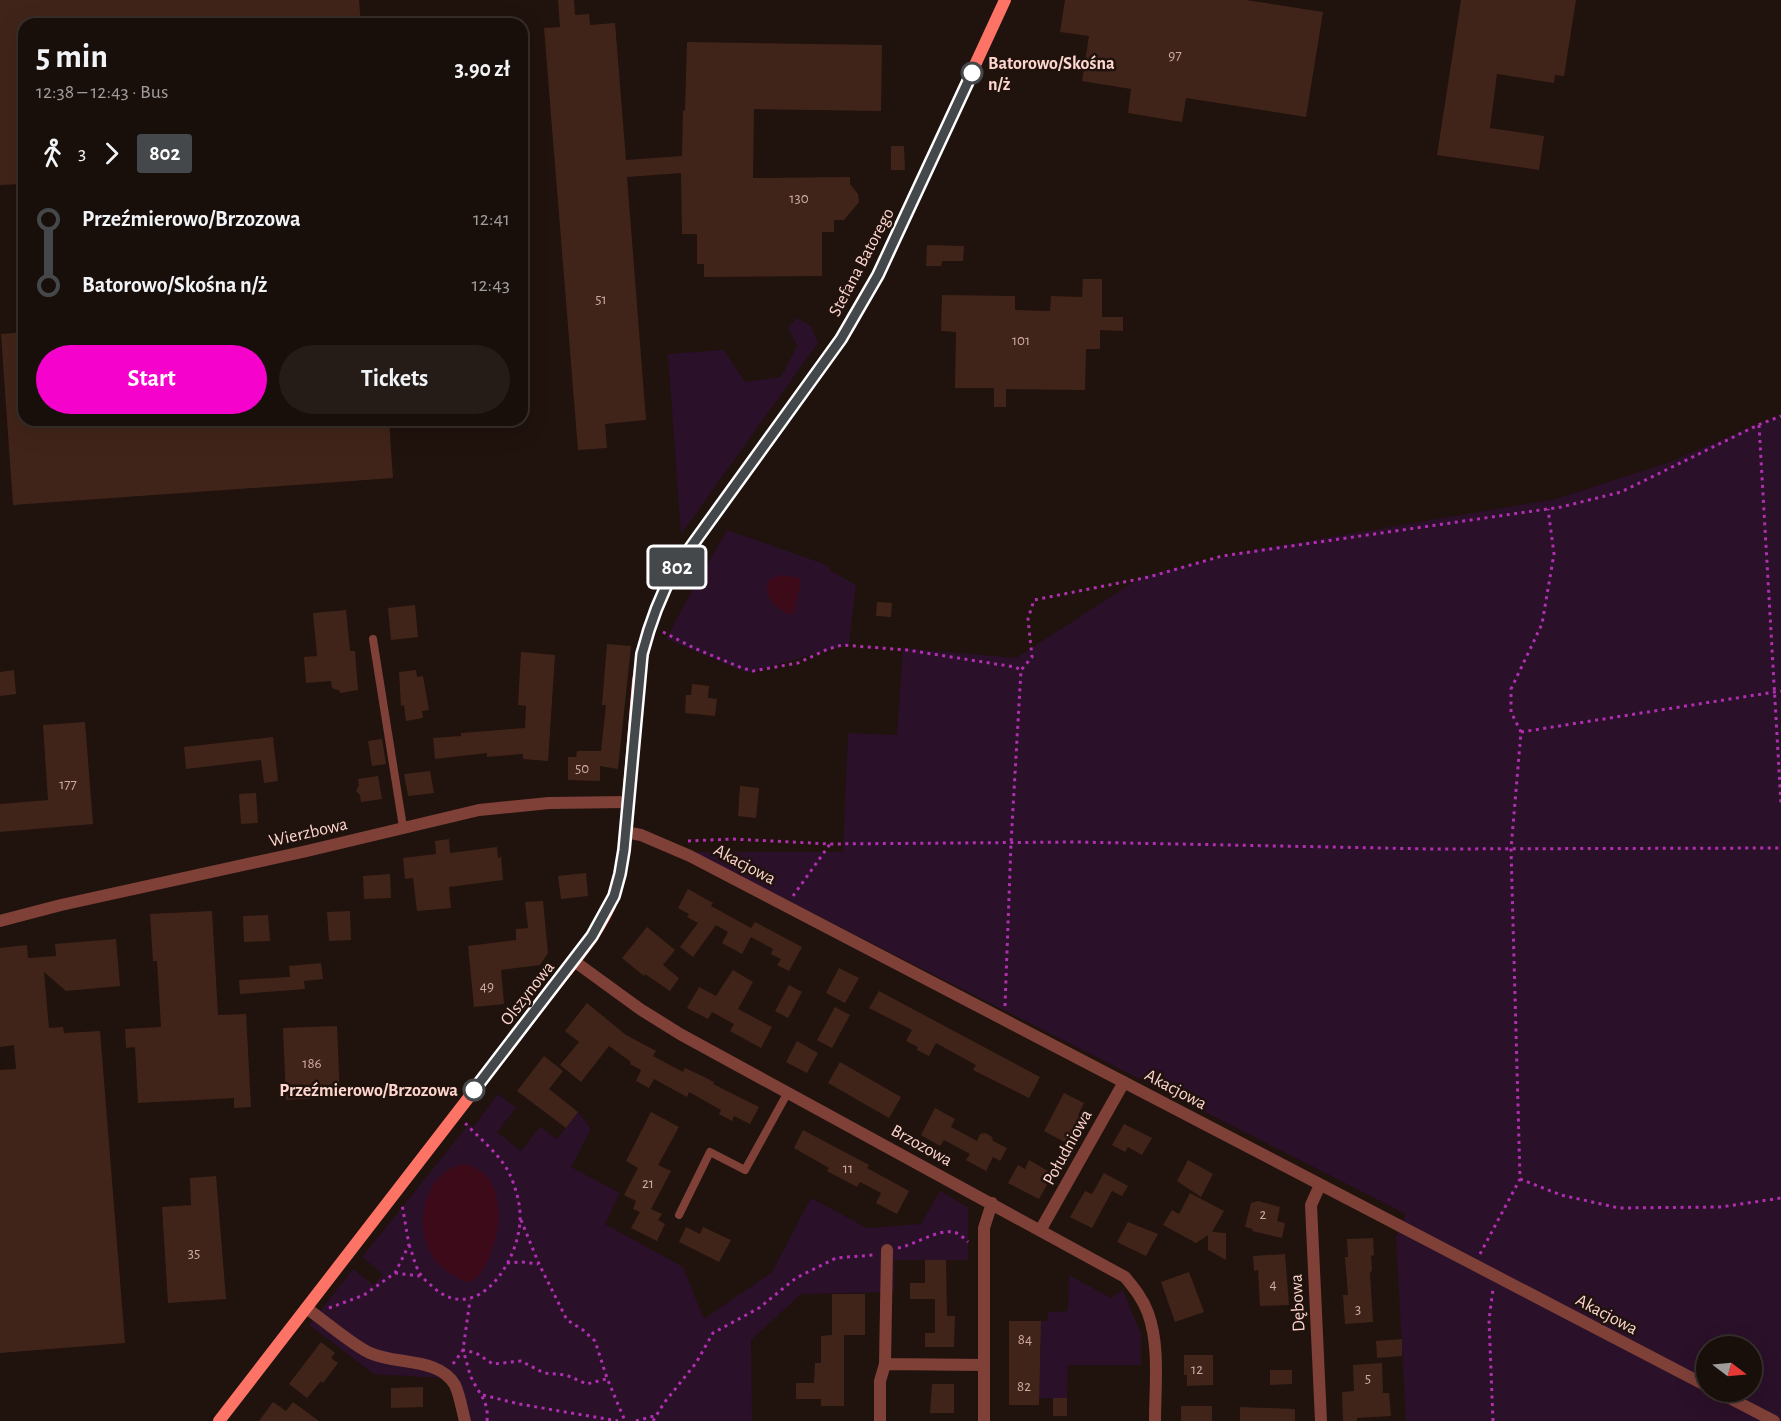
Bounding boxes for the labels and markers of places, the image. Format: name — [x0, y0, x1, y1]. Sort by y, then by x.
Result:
place label: Batorowo/Skośna n/ż — [988, 55, 1115, 94]
marker: Batorowo/Skośna n/ż — [961, 62, 983, 84]
marker: Przeźmierowo/Brzozowa — [463, 1079, 485, 1101]
place label: Przeźmierowo/Brzozowa — [279, 1082, 458, 1100]

